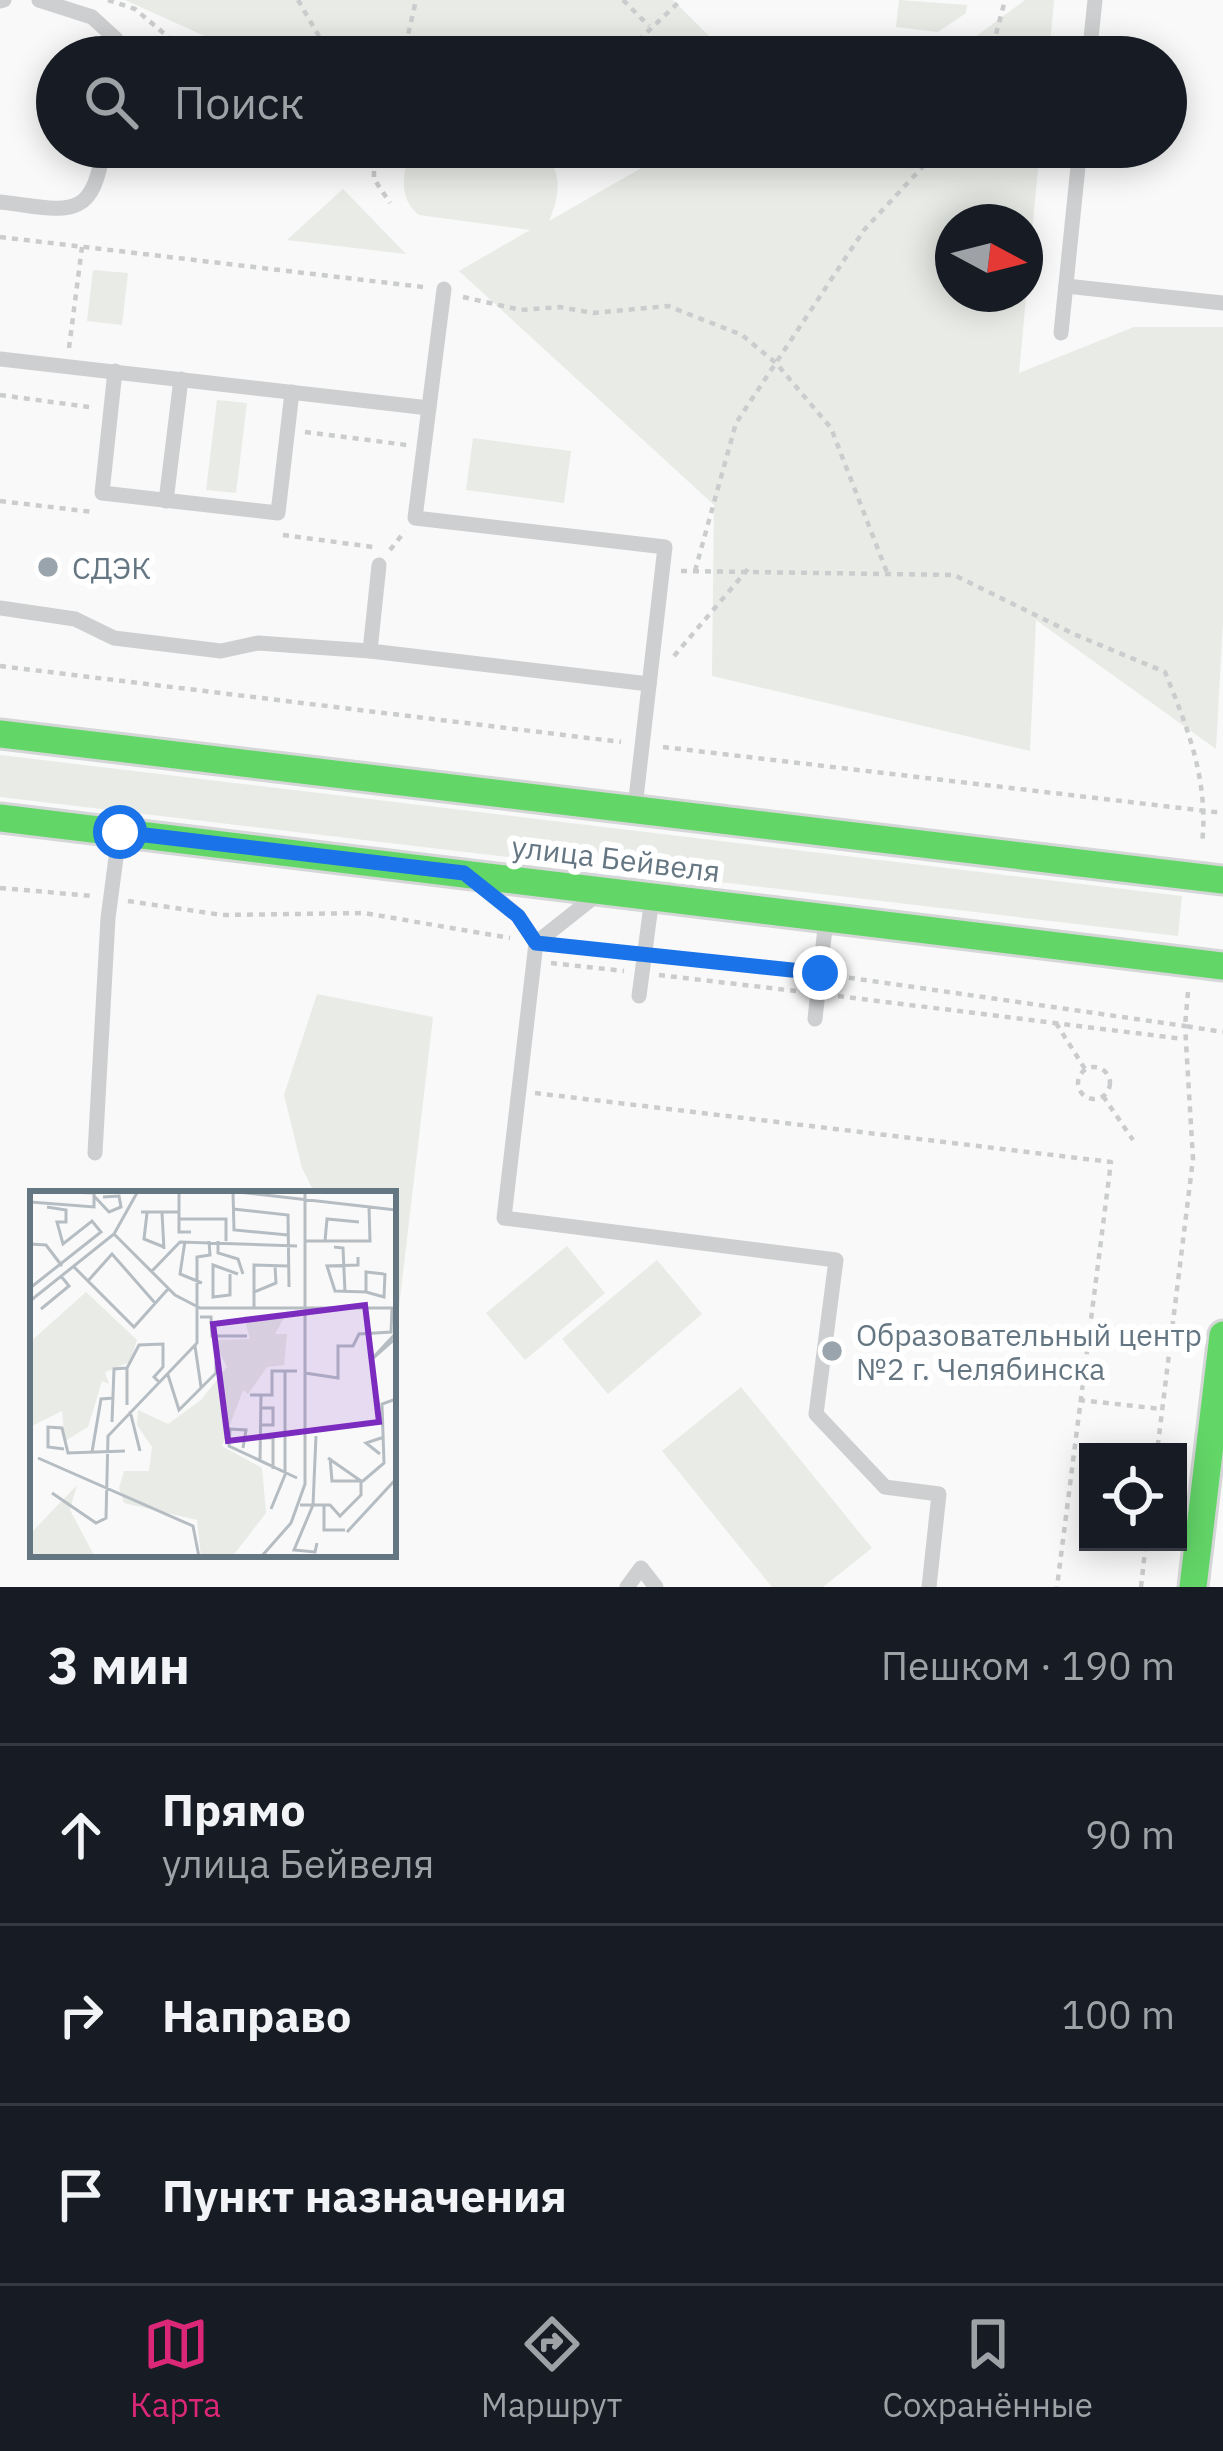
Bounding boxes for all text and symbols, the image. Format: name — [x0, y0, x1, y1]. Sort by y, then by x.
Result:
search box — [36, 36, 1187, 168]
icon: search — [78, 69, 144, 135]
text: Поиск — [174, 73, 304, 131]
north arrow — [935, 204, 1043, 312]
place label: СДЭК — [72, 548, 151, 587]
marker: СДЭК — [35, 554, 61, 580]
route start — [93, 805, 147, 859]
street label: улица Бейвеля — [510, 826, 722, 890]
route end — [793, 946, 847, 1000]
inset map — [30, 1191, 396, 1557]
place label: Образовательный центр №2 г. Челябинска — [856, 1315, 1202, 1388]
marker: Образовательный центр №2 г. Челябинска — [819, 1338, 845, 1364]
map controls — [1079, 1443, 1187, 1551]
button: locate — [1079, 1443, 1187, 1551]
text: 3 мин — [48, 1632, 190, 1698]
text: Пешком · 190 m — [881, 1640, 1175, 1691]
text: Прямо — [162, 1780, 306, 1838]
icon: ahead — [48, 1802, 114, 1868]
text: 90 m — [1085, 1809, 1175, 1860]
text: улица Бейвеля — [162, 1838, 434, 1889]
icon: right — [48, 1982, 114, 2048]
text: Направо — [162, 1986, 351, 2044]
text: 100 m — [1062, 1989, 1175, 2040]
icon: arrive — [48, 2162, 114, 2228]
text: Пункт назначения — [162, 2166, 567, 2224]
tab: Карта — [130, 2311, 221, 2426]
tab: Маршрут — [481, 2311, 622, 2426]
tab: Сохранённые — [882, 2311, 1093, 2426]

